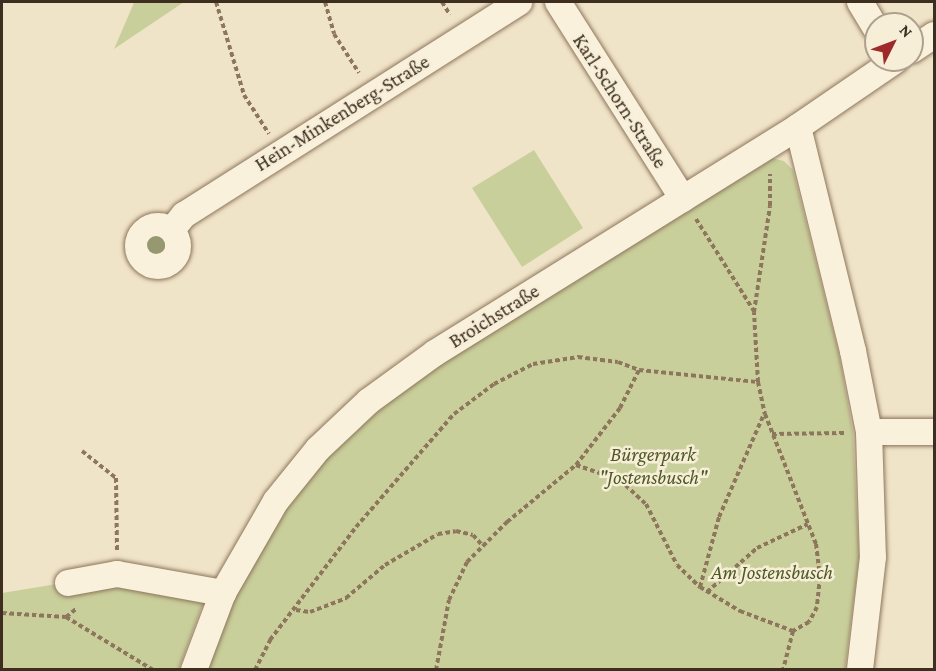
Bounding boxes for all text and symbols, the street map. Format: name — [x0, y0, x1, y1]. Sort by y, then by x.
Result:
north arrow — [864, 12, 924, 72]
text: N — [896, 21, 916, 41]
street label: Karl-Schorn-Straße — [568, 29, 672, 173]
street label: Hein-Minkenberg-Straße — [250, 50, 434, 176]
street label: Broichstraße — [444, 279, 544, 353]
park label: Bürgerpark "Jostensbusch" — [599, 443, 707, 490]
park label: Am Jostensbusch — [711, 560, 833, 584]

